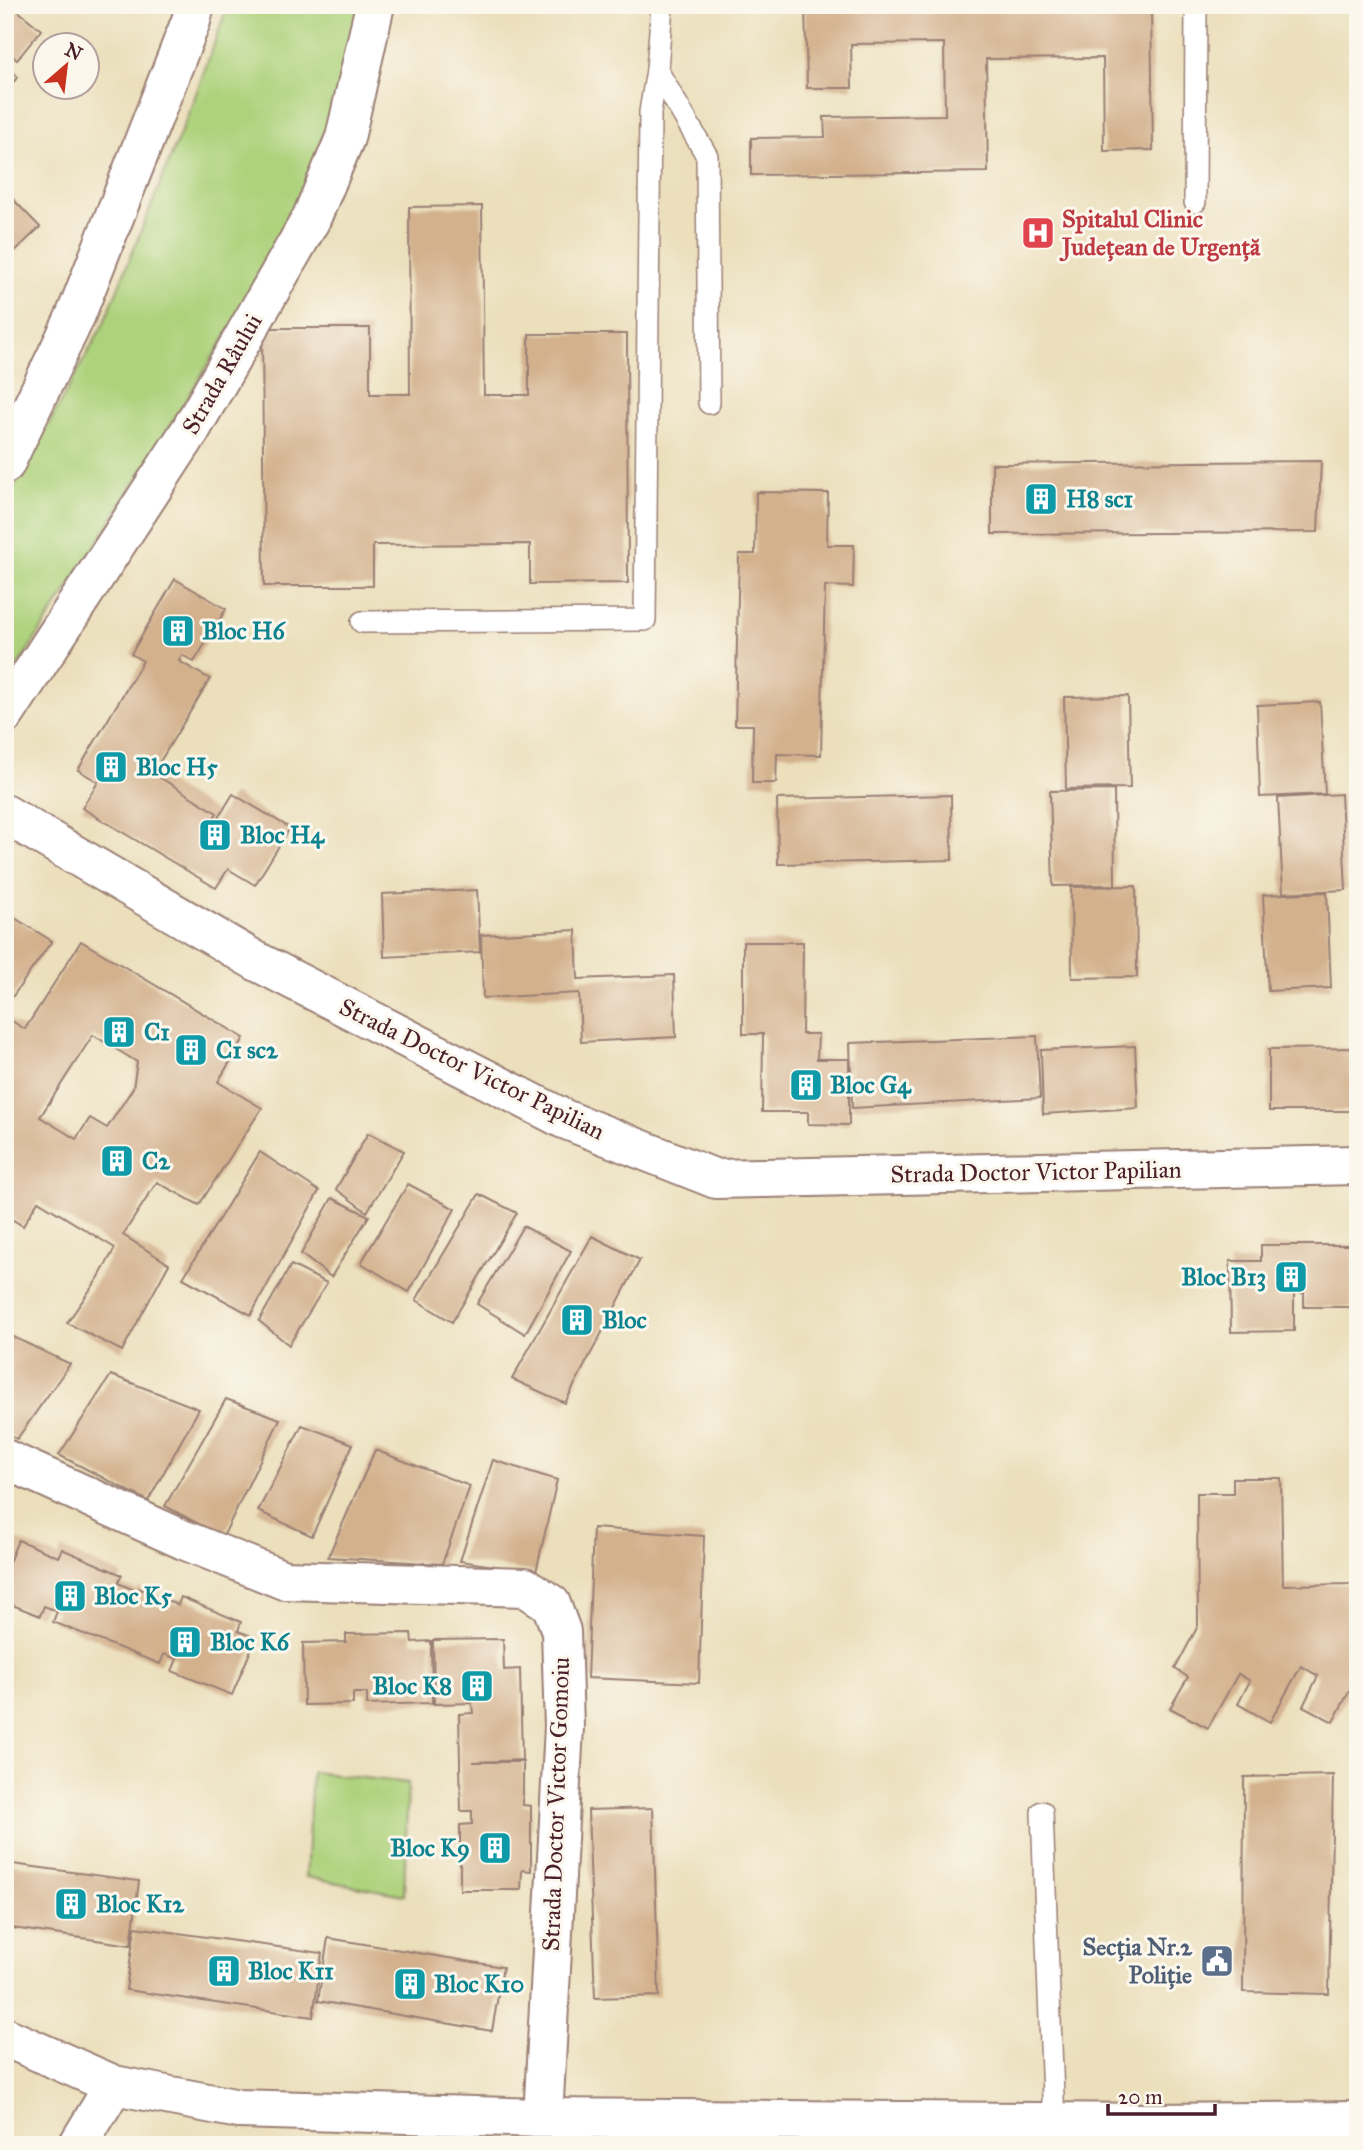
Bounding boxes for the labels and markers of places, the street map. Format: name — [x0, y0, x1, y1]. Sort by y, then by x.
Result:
place label: Spitalul Clinic Județean de Urgență — [1059, 204, 1261, 262]
hospital icon: Spitalul Clinic Județean de Urgență — [1019, 214, 1057, 252]
building icon: H8 sc1 — [1022, 480, 1060, 518]
place label: H8 sc1 — [1066, 484, 1134, 514]
building icon: Bloc H6 — [159, 612, 197, 650]
place label: Bloc H6 — [202, 616, 287, 646]
building icon: Bloc H5 — [92, 748, 130, 786]
place label: Bloc H5 — [136, 752, 219, 782]
building icon: Bloc H4 — [196, 816, 234, 854]
place label: Bloc H4 — [240, 820, 326, 850]
building icon: C1 — [100, 1013, 138, 1051]
place label: C1 — [144, 1017, 170, 1047]
building icon: C1 sc2 — [172, 1031, 210, 1069]
place label: C1 sc2 — [216, 1035, 279, 1065]
building icon: Bloc G4 — [787, 1066, 825, 1104]
place label: Bloc G4 — [830, 1070, 912, 1100]
building icon: C2 — [98, 1142, 136, 1180]
place label: C2 — [142, 1146, 171, 1176]
building icon: Bloc B13 — [1272, 1258, 1310, 1296]
place label: Bloc B13 — [1181, 1262, 1266, 1292]
building icon: Bloc — [558, 1301, 596, 1339]
place label: Bloc — [602, 1305, 647, 1335]
building icon: Bloc K5 — [51, 1577, 89, 1615]
place label: Bloc K5 — [94, 1581, 173, 1611]
building icon: Bloc K6 — [166, 1623, 204, 1661]
place label: Bloc K6 — [210, 1627, 291, 1657]
building icon: Bloc K8 — [458, 1667, 496, 1705]
place label: Bloc K8 — [372, 1671, 452, 1701]
building icon: Bloc K9 — [476, 1829, 514, 1867]
place label: Bloc K9 — [390, 1833, 470, 1863]
building icon: Bloc K12 — [52, 1885, 90, 1923]
place label: Bloc K12 — [96, 1889, 185, 1919]
place label: Secția Nr.2 Poliție — [1083, 1932, 1193, 1990]
public building icon: Secția Nr.2 Poliție — [1198, 1942, 1236, 1980]
building icon: Bloc K11 — [205, 1952, 243, 1990]
place label: Bloc K11 — [248, 1956, 334, 1986]
building icon: Bloc K10 — [391, 1965, 429, 2003]
place label: Bloc K10 — [434, 1969, 524, 1999]

